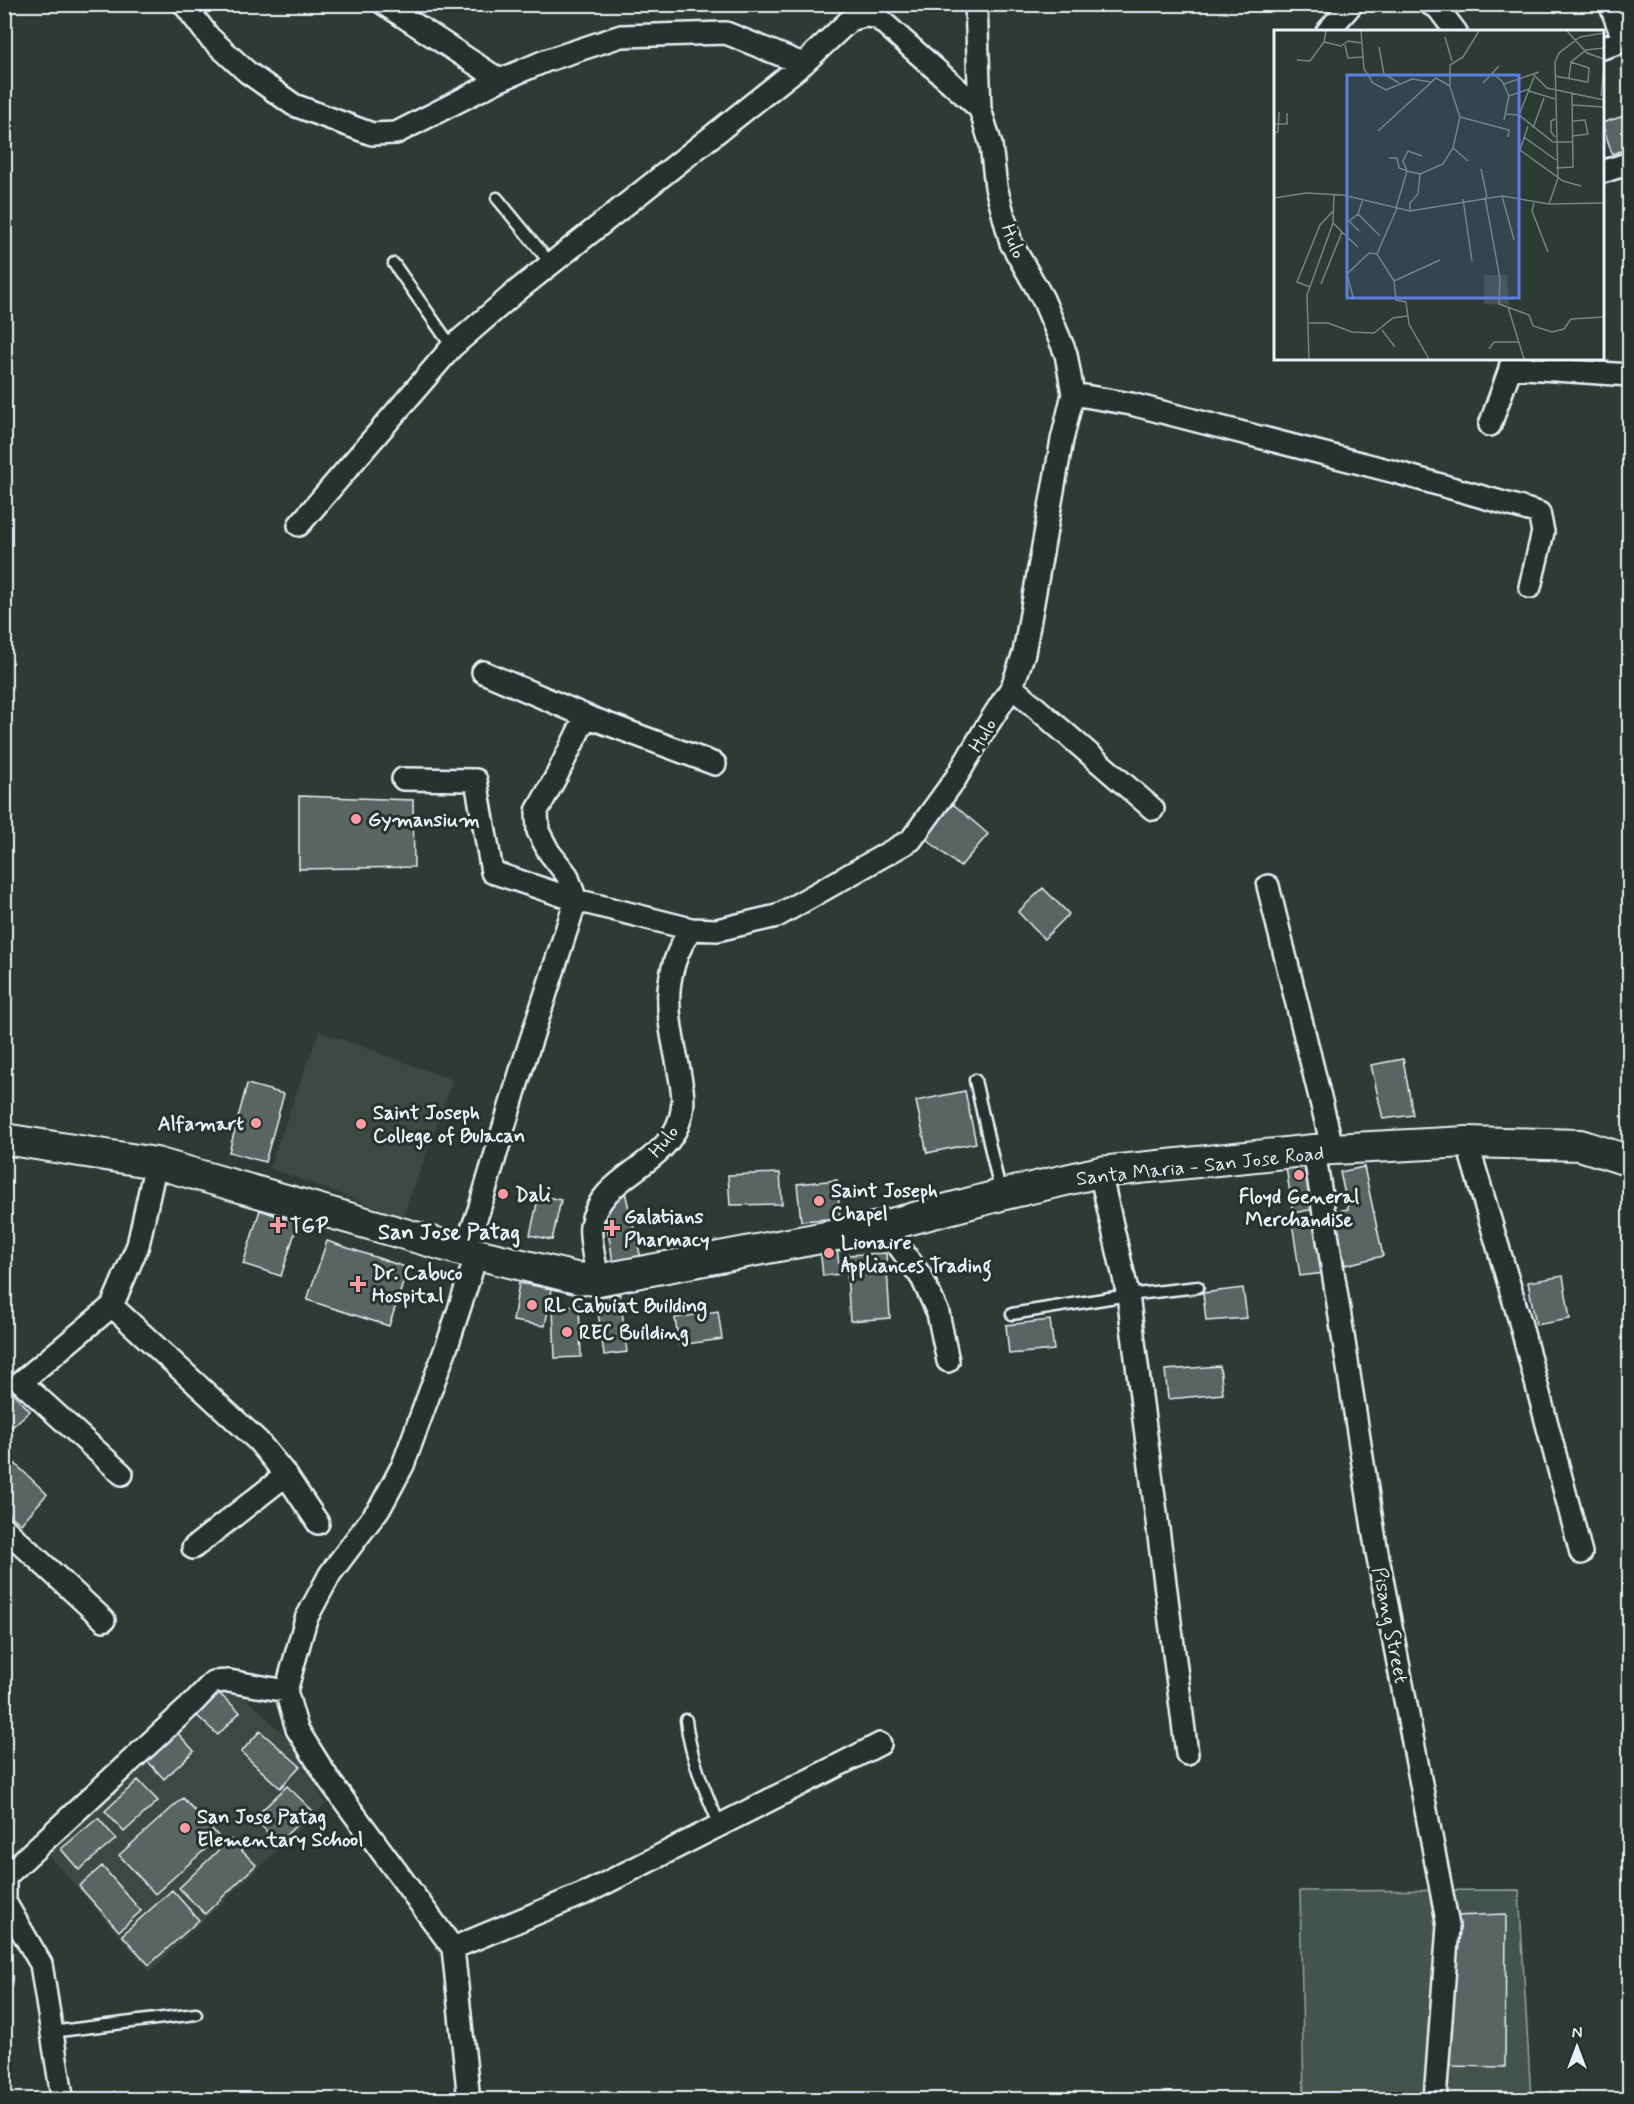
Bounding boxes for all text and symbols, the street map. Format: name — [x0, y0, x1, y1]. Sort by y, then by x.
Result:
inset map — [1274, 30, 1604, 360]
street label: Hulo — [994, 220, 1032, 263]
street label: Hulo — [963, 714, 1004, 758]
place label: Gymansium — [368, 807, 480, 834]
marker: Gymansium — [349, 812, 363, 826]
place label: Saint Joseph College of Bulacan — [373, 1100, 525, 1150]
place label: Alfamart — [158, 1111, 245, 1138]
marker: Alfamart — [249, 1116, 263, 1130]
marker: Saint Joseph College of Bulacan — [354, 1117, 368, 1131]
street label: Hulo — [643, 1120, 686, 1164]
street label: Santa Maria - San Jose Road — [1075, 1140, 1325, 1193]
marker: Floyd General Merchandise — [1292, 1168, 1306, 1182]
place label: Saint Joseph Chapel — [831, 1178, 938, 1228]
place label: Dali — [515, 1182, 551, 1209]
place label: Floyd General Merchandise — [1239, 1184, 1359, 1234]
marker: Dali — [496, 1187, 510, 1201]
marker: Saint Joseph Chapel — [812, 1194, 826, 1208]
place label: Galatians Pharmacy — [624, 1204, 710, 1254]
place label: TGP — [290, 1213, 329, 1240]
marker: TGP — [271, 1218, 285, 1232]
district label: San Jose Patag — [378, 1219, 520, 1248]
marker: Galatians Pharmacy — [605, 1221, 619, 1235]
place label: Lionaire Appliances Trading — [841, 1230, 992, 1282]
marker: Lionaire Appliances Trading — [822, 1246, 836, 1260]
place label: Dr. Cabuco Hospital — [372, 1260, 463, 1310]
marker: Dr. Cabuco Hospital — [349, 1275, 367, 1293]
place label: RL Cabuiat Building — [544, 1293, 707, 1322]
marker: RL Cabuiat Building — [525, 1298, 539, 1312]
place label: REC Building — [579, 1320, 689, 1347]
marker: REC Building — [560, 1325, 574, 1339]
street label: Pisang Street — [1365, 1565, 1414, 1686]
place label: San Jose Patag Elementary School — [197, 1804, 363, 1854]
marker: San Jose Patag Elementary School — [178, 1821, 192, 1835]
north arrow — [1547, 2017, 1607, 2077]
text: N — [1572, 2023, 1582, 2044]

